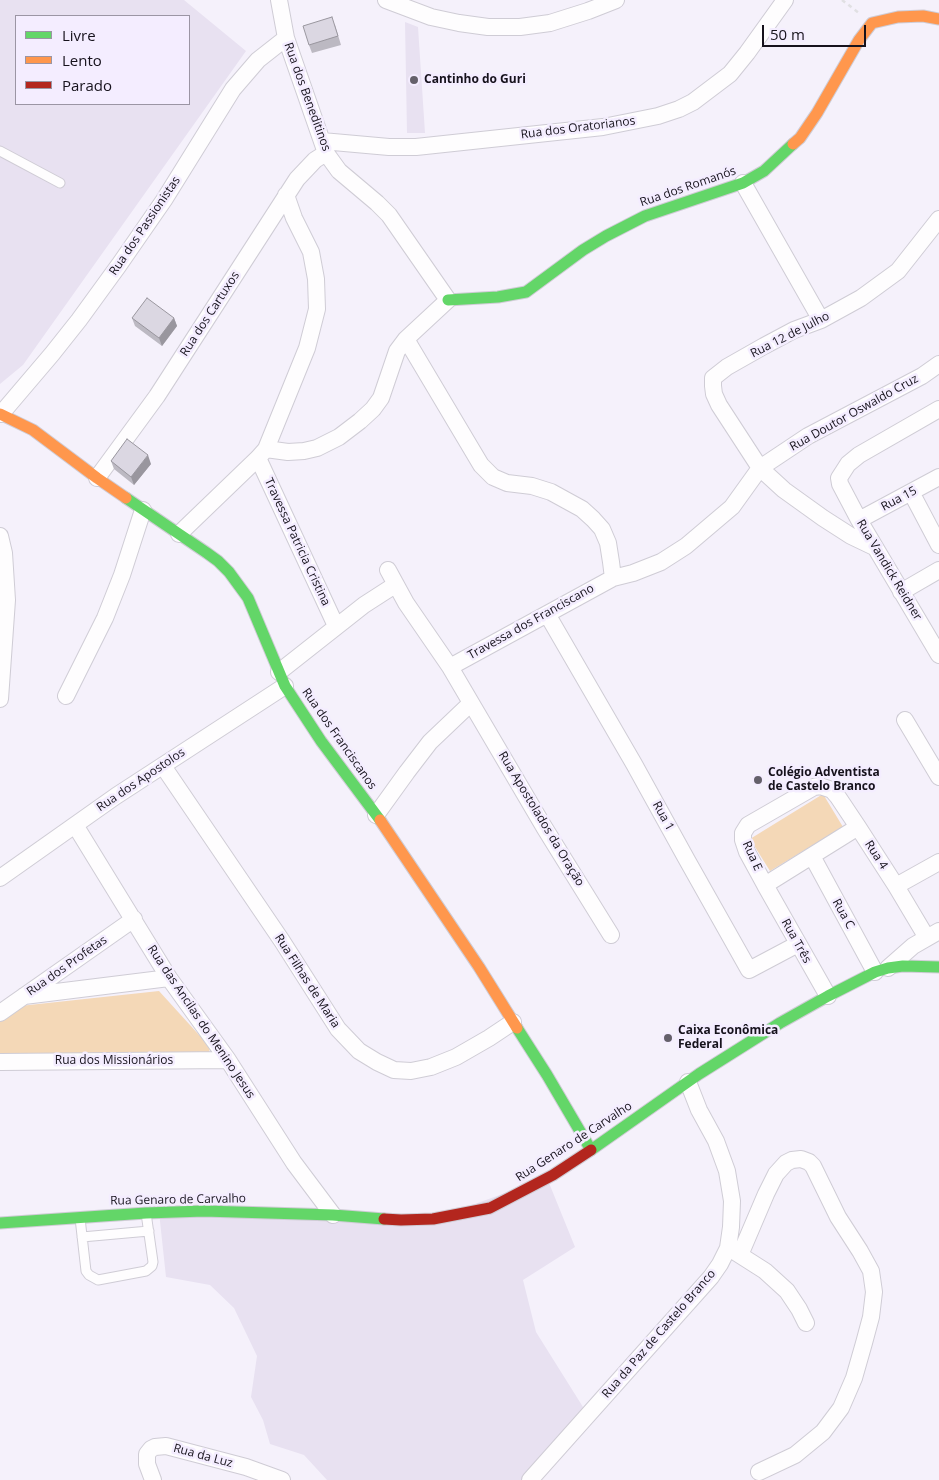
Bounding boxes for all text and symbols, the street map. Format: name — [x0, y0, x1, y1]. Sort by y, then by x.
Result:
legend — [15, 15, 190, 105]
scale bar — [764, 15, 868, 47]
text: 50 m — [770, 24, 805, 44]
text: Livre — [62, 25, 96, 45]
street label: Rua dos Beneditinos — [281, 41, 333, 153]
text: Lento — [62, 50, 102, 70]
place label: Cantinho do Guri — [424, 73, 526, 87]
marker: Cantinho do Guri — [408, 74, 420, 86]
text: Parado — [62, 75, 112, 95]
street label: Rua dos Oratorianos — [520, 114, 636, 142]
street label: Rua dos Romanós — [638, 164, 738, 210]
street label: Rua dos Passionistas — [107, 174, 183, 278]
street label: Rua dos Cartuxos — [177, 269, 243, 359]
street label: Rua 12 de Julho — [748, 309, 832, 361]
street label: Rua Doutor Oswaldo Cruz — [787, 372, 921, 454]
street label: Travessa Patricia Cristina — [261, 476, 333, 608]
street label: Rua 15 — [879, 484, 919, 514]
street label: Rua Vandick Reidner — [853, 517, 925, 623]
street label: Travessa dos Franciscano — [465, 581, 597, 663]
street label: Rua dos Franciscanos — [299, 686, 379, 792]
street label: Rua dos Apostolos — [94, 745, 188, 815]
street label: Rua Apostolados da Oração — [495, 749, 587, 889]
place label: Colégio Adventista de Castelo Branco — [768, 766, 880, 794]
marker: Colégio Adventista de Castelo Branco — [752, 774, 764, 786]
street label: Rua 1 — [649, 799, 677, 833]
street label: Rua 4 — [861, 838, 891, 872]
street label: Rua E — [739, 839, 765, 873]
street label: Rua C — [829, 896, 857, 932]
street label: Rua Três — [778, 916, 814, 966]
street label: Rua Filhas de Maria — [271, 931, 343, 1031]
street label: Rua dos Profetas — [24, 933, 110, 999]
street label: Rua das Ancilas do Menino Jesus — [144, 943, 258, 1101]
place label: Caixa Econômica Federal — [678, 1024, 778, 1052]
marker: Caixa Econômica Federal — [662, 1032, 674, 1044]
street label: Rua dos Missionários — [55, 1054, 173, 1068]
street label: Rua Genaro de Carvalho — [513, 1099, 635, 1185]
street label: Rua Genaro de Carvalho — [110, 1192, 246, 1208]
street label: Rua da Paz de Castelo Branco — [599, 1267, 719, 1401]
street label: Rua da Luz — [172, 1441, 234, 1471]

